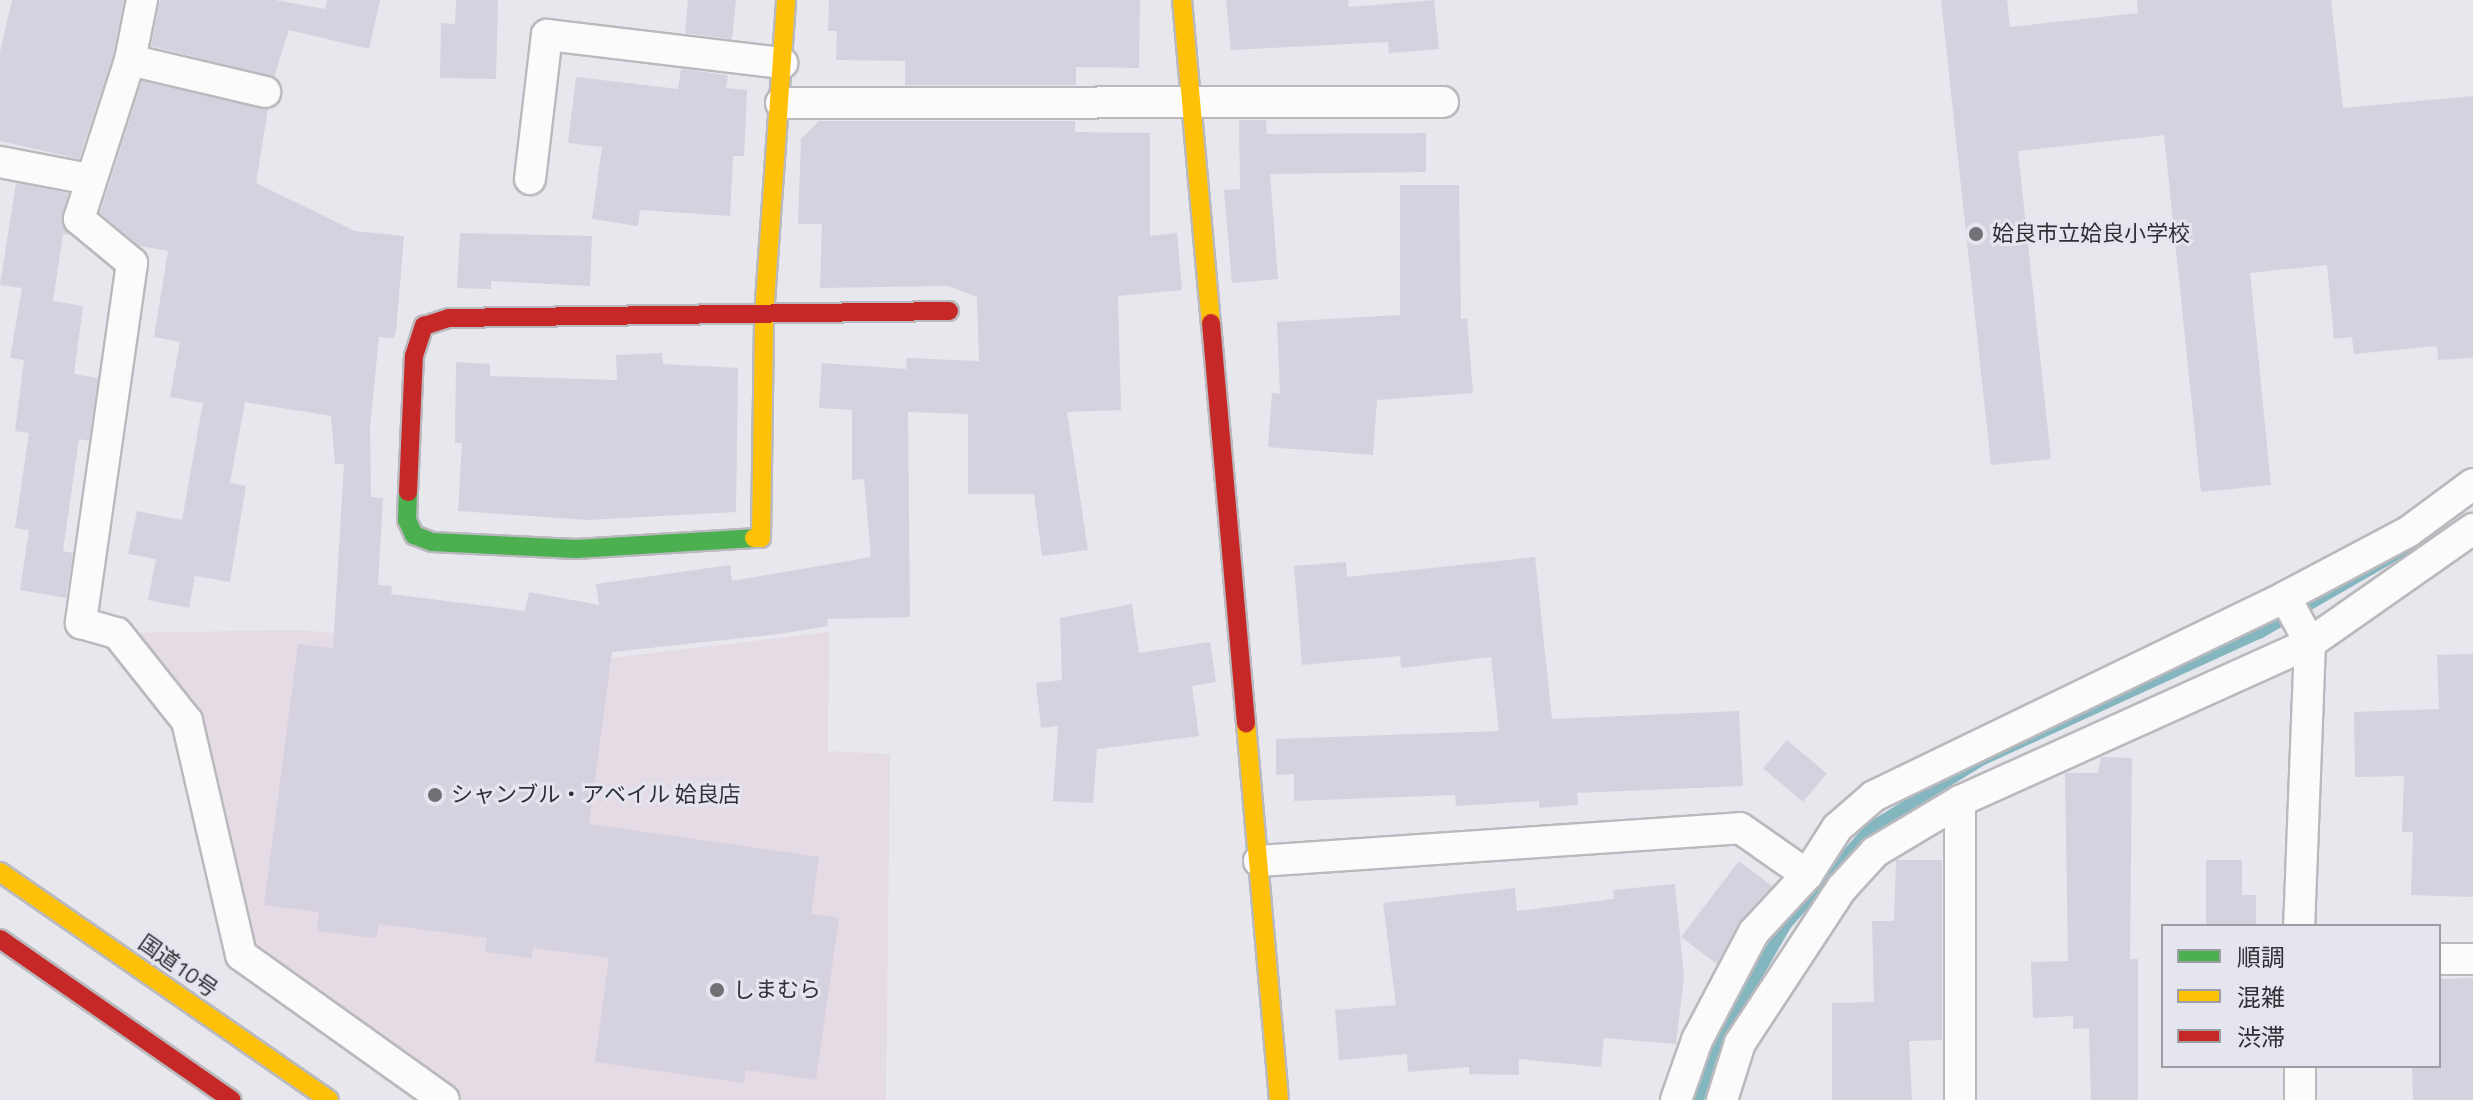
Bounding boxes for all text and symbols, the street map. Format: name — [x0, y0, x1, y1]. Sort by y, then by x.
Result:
place label: 姶良市立姶良小学校 — [1992, 221, 2190, 247]
marker: 姶良市立姶良小学校 — [1967, 225, 1985, 243]
place label: シャンブル・アベイル 姶良店 — [451, 782, 742, 808]
marker: シャンブル・アベイル 姶良店 — [426, 786, 444, 804]
legend — [2161, 924, 2441, 1068]
street label: 国道10号 — [133, 929, 223, 1003]
text: 順調 — [2237, 939, 2285, 975]
place label: しまむら — [733, 977, 821, 1003]
text: 混雑 — [2237, 979, 2285, 1015]
marker: しまむら — [708, 981, 726, 999]
text: 渋滞 — [2237, 1019, 2285, 1055]

